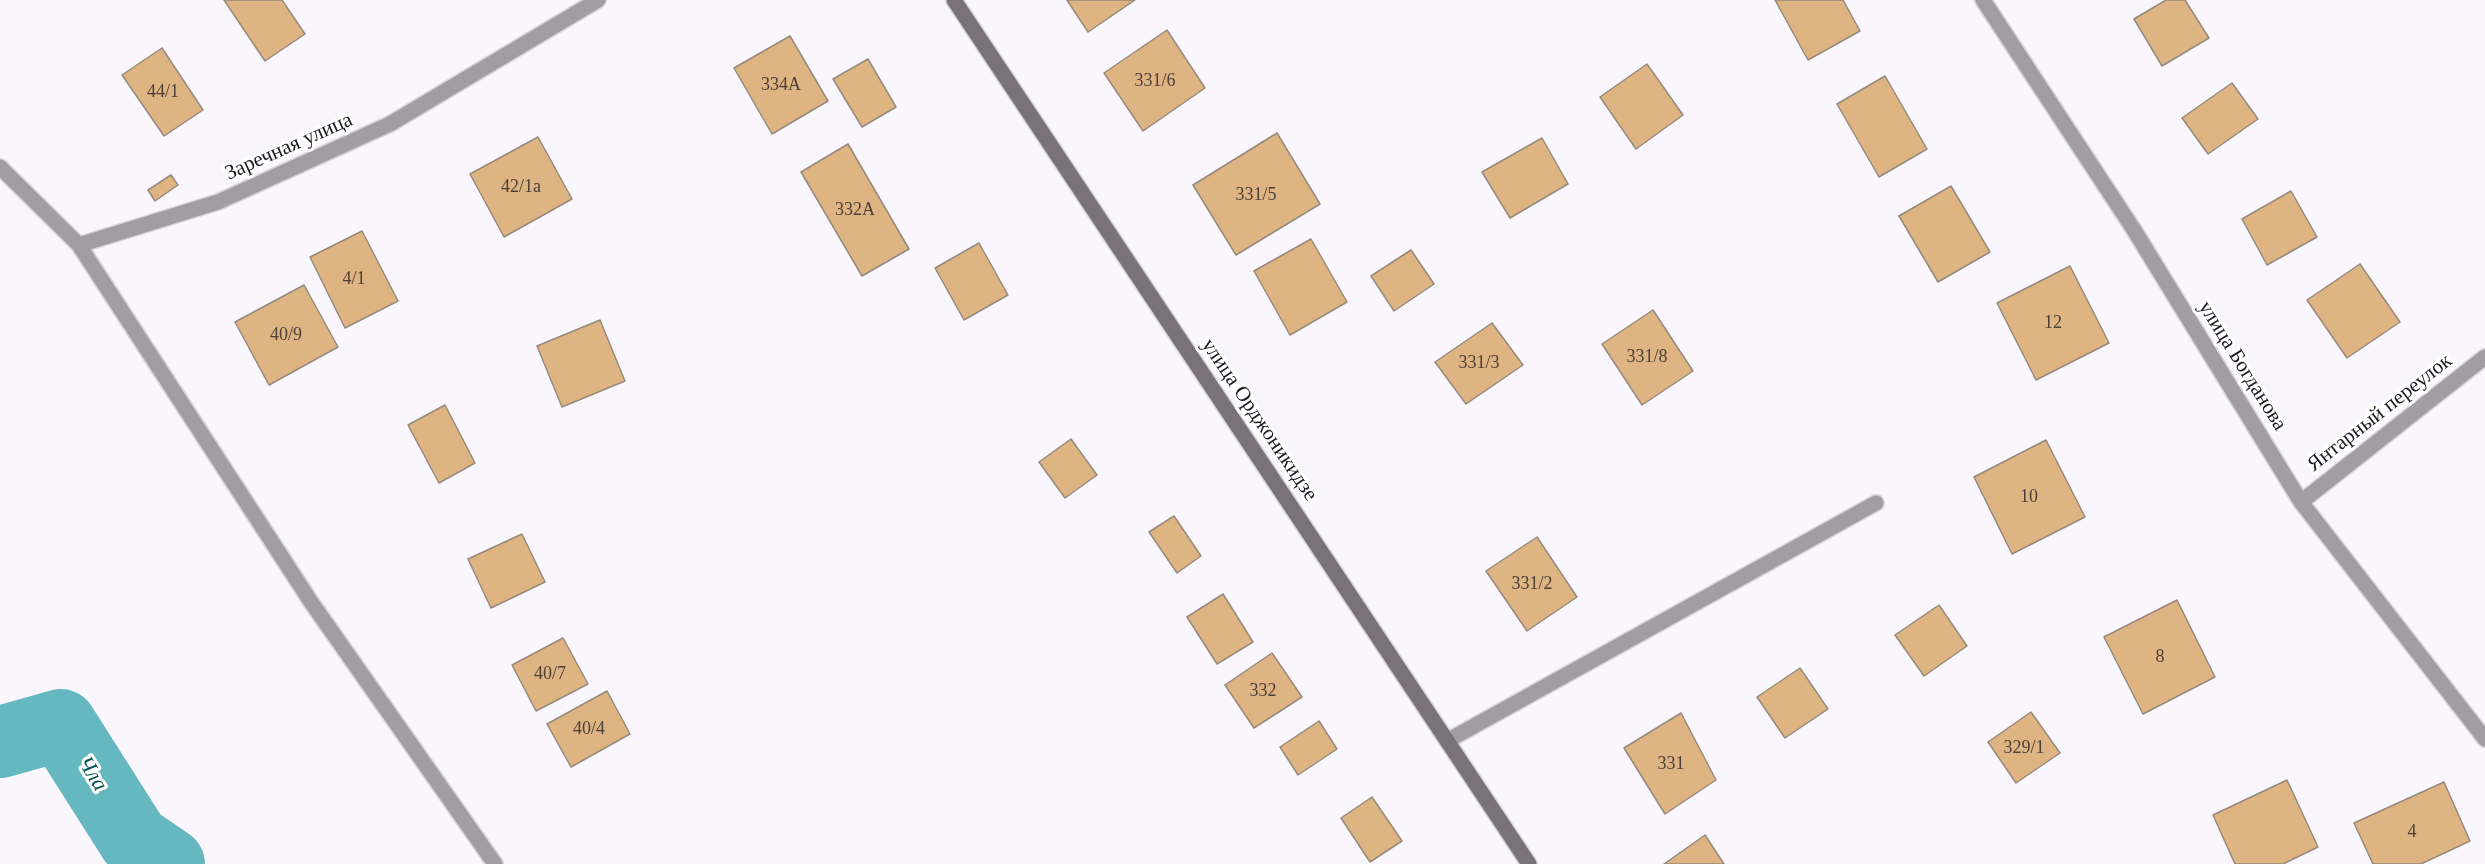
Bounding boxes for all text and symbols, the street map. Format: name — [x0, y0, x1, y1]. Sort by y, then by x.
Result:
house number: 331/6 — [1134, 70, 1176, 92]
house number: 334А — [761, 74, 801, 96]
house number: 44/1 — [147, 81, 179, 103]
street label: Заречная улица — [221, 108, 357, 186]
house number: 42/1а — [501, 176, 541, 198]
house number: 331/5 — [1235, 184, 1277, 206]
house number: 332А — [835, 199, 875, 221]
house number: 4/1 — [342, 268, 366, 290]
street label: улица Богданова — [2192, 297, 2292, 435]
house number: 12 — [2044, 312, 2062, 334]
house number: 40/9 — [270, 324, 302, 346]
street label: улица Орджоникидзе — [1195, 334, 1323, 506]
house number: 331/8 — [1626, 346, 1668, 368]
street label: Янтарный переулок — [2303, 349, 2457, 477]
house number: 331/3 — [1458, 352, 1500, 374]
house number: 10 — [2020, 486, 2038, 508]
house number: 331/2 — [1511, 573, 1553, 595]
house number: 8 — [2156, 646, 2164, 668]
house number: 40/7 — [534, 663, 566, 685]
house number: 332 — [1250, 680, 1276, 702]
house number: 40/4 — [573, 718, 605, 740]
house number: 329/1 — [2003, 737, 2045, 759]
water label: Чла — [71, 752, 113, 796]
house number: 331 — [1658, 753, 1684, 775]
house number: 4 — [2408, 821, 2416, 843]

